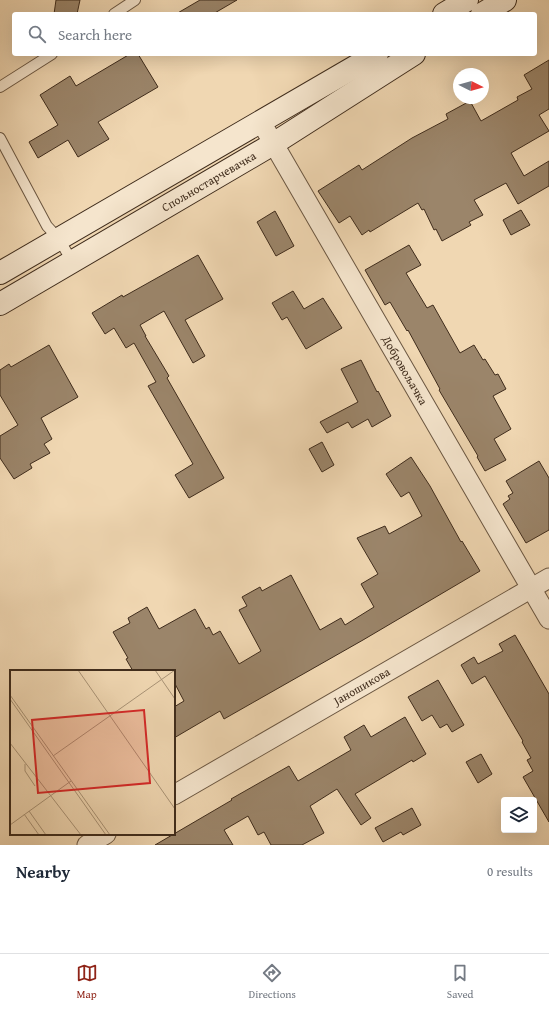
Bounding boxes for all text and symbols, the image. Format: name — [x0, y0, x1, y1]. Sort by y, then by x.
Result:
search box — [12, 12, 537, 56]
icon: search — [26, 23, 48, 45]
text: Search here — [58, 24, 132, 45]
north arrow — [453, 68, 489, 104]
street label: Спољностарчевачка — [158, 147, 259, 216]
street label: Добровољачка — [378, 331, 432, 408]
street label: Јаношикова — [328, 663, 393, 710]
inset map — [10, 670, 175, 835]
map controls — [501, 797, 537, 833]
button: layers — [501, 797, 537, 833]
text: Nearby — [16, 859, 70, 884]
text: 0 results — [487, 862, 533, 881]
tab: Map — [76, 962, 98, 1002]
tab: Directions — [249, 962, 296, 1002]
tab: Saved — [447, 962, 473, 1002]

